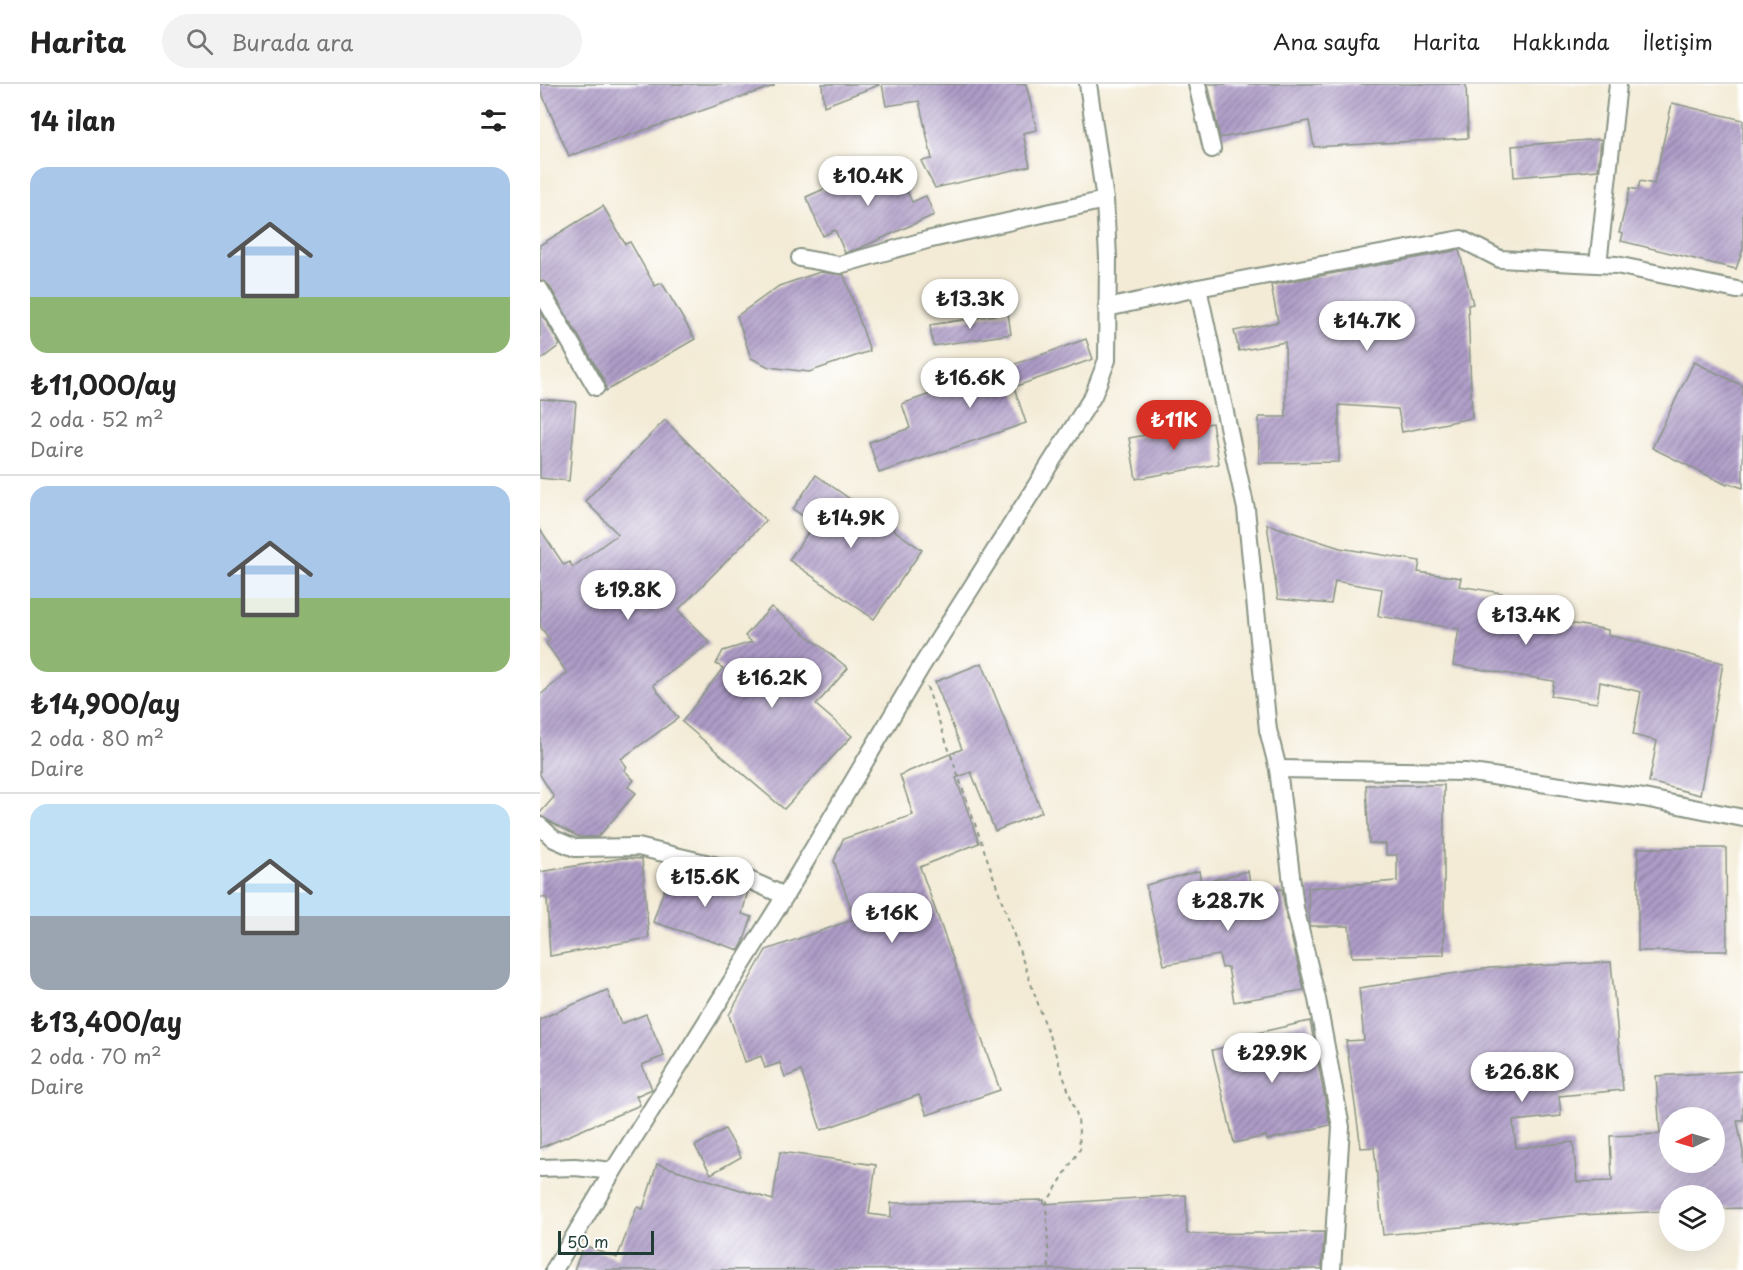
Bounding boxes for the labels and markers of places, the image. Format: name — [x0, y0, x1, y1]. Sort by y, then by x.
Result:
pin: ₺10.4K — [819, 156, 917, 207]
pin: ₺13.3K — [921, 279, 1019, 330]
pin: ₺14.7K — [1318, 301, 1416, 352]
pin: ₺16.6K — [921, 358, 1019, 409]
pin: ₺11K — [1138, 400, 1210, 451]
pin: ₺14.9K — [802, 498, 900, 549]
pin: ₺19.8K — [579, 570, 677, 621]
pin: ₺13.4K — [1477, 595, 1575, 646]
pin: ₺16.2K — [723, 658, 821, 709]
pin: ₺15.6K — [656, 857, 754, 908]
pin: ₺28.7K — [1179, 881, 1277, 932]
pin: ₺16K — [856, 893, 928, 944]
pin: ₺29.9K — [1223, 1033, 1321, 1084]
pin: ₺26.8K — [1473, 1052, 1571, 1103]

